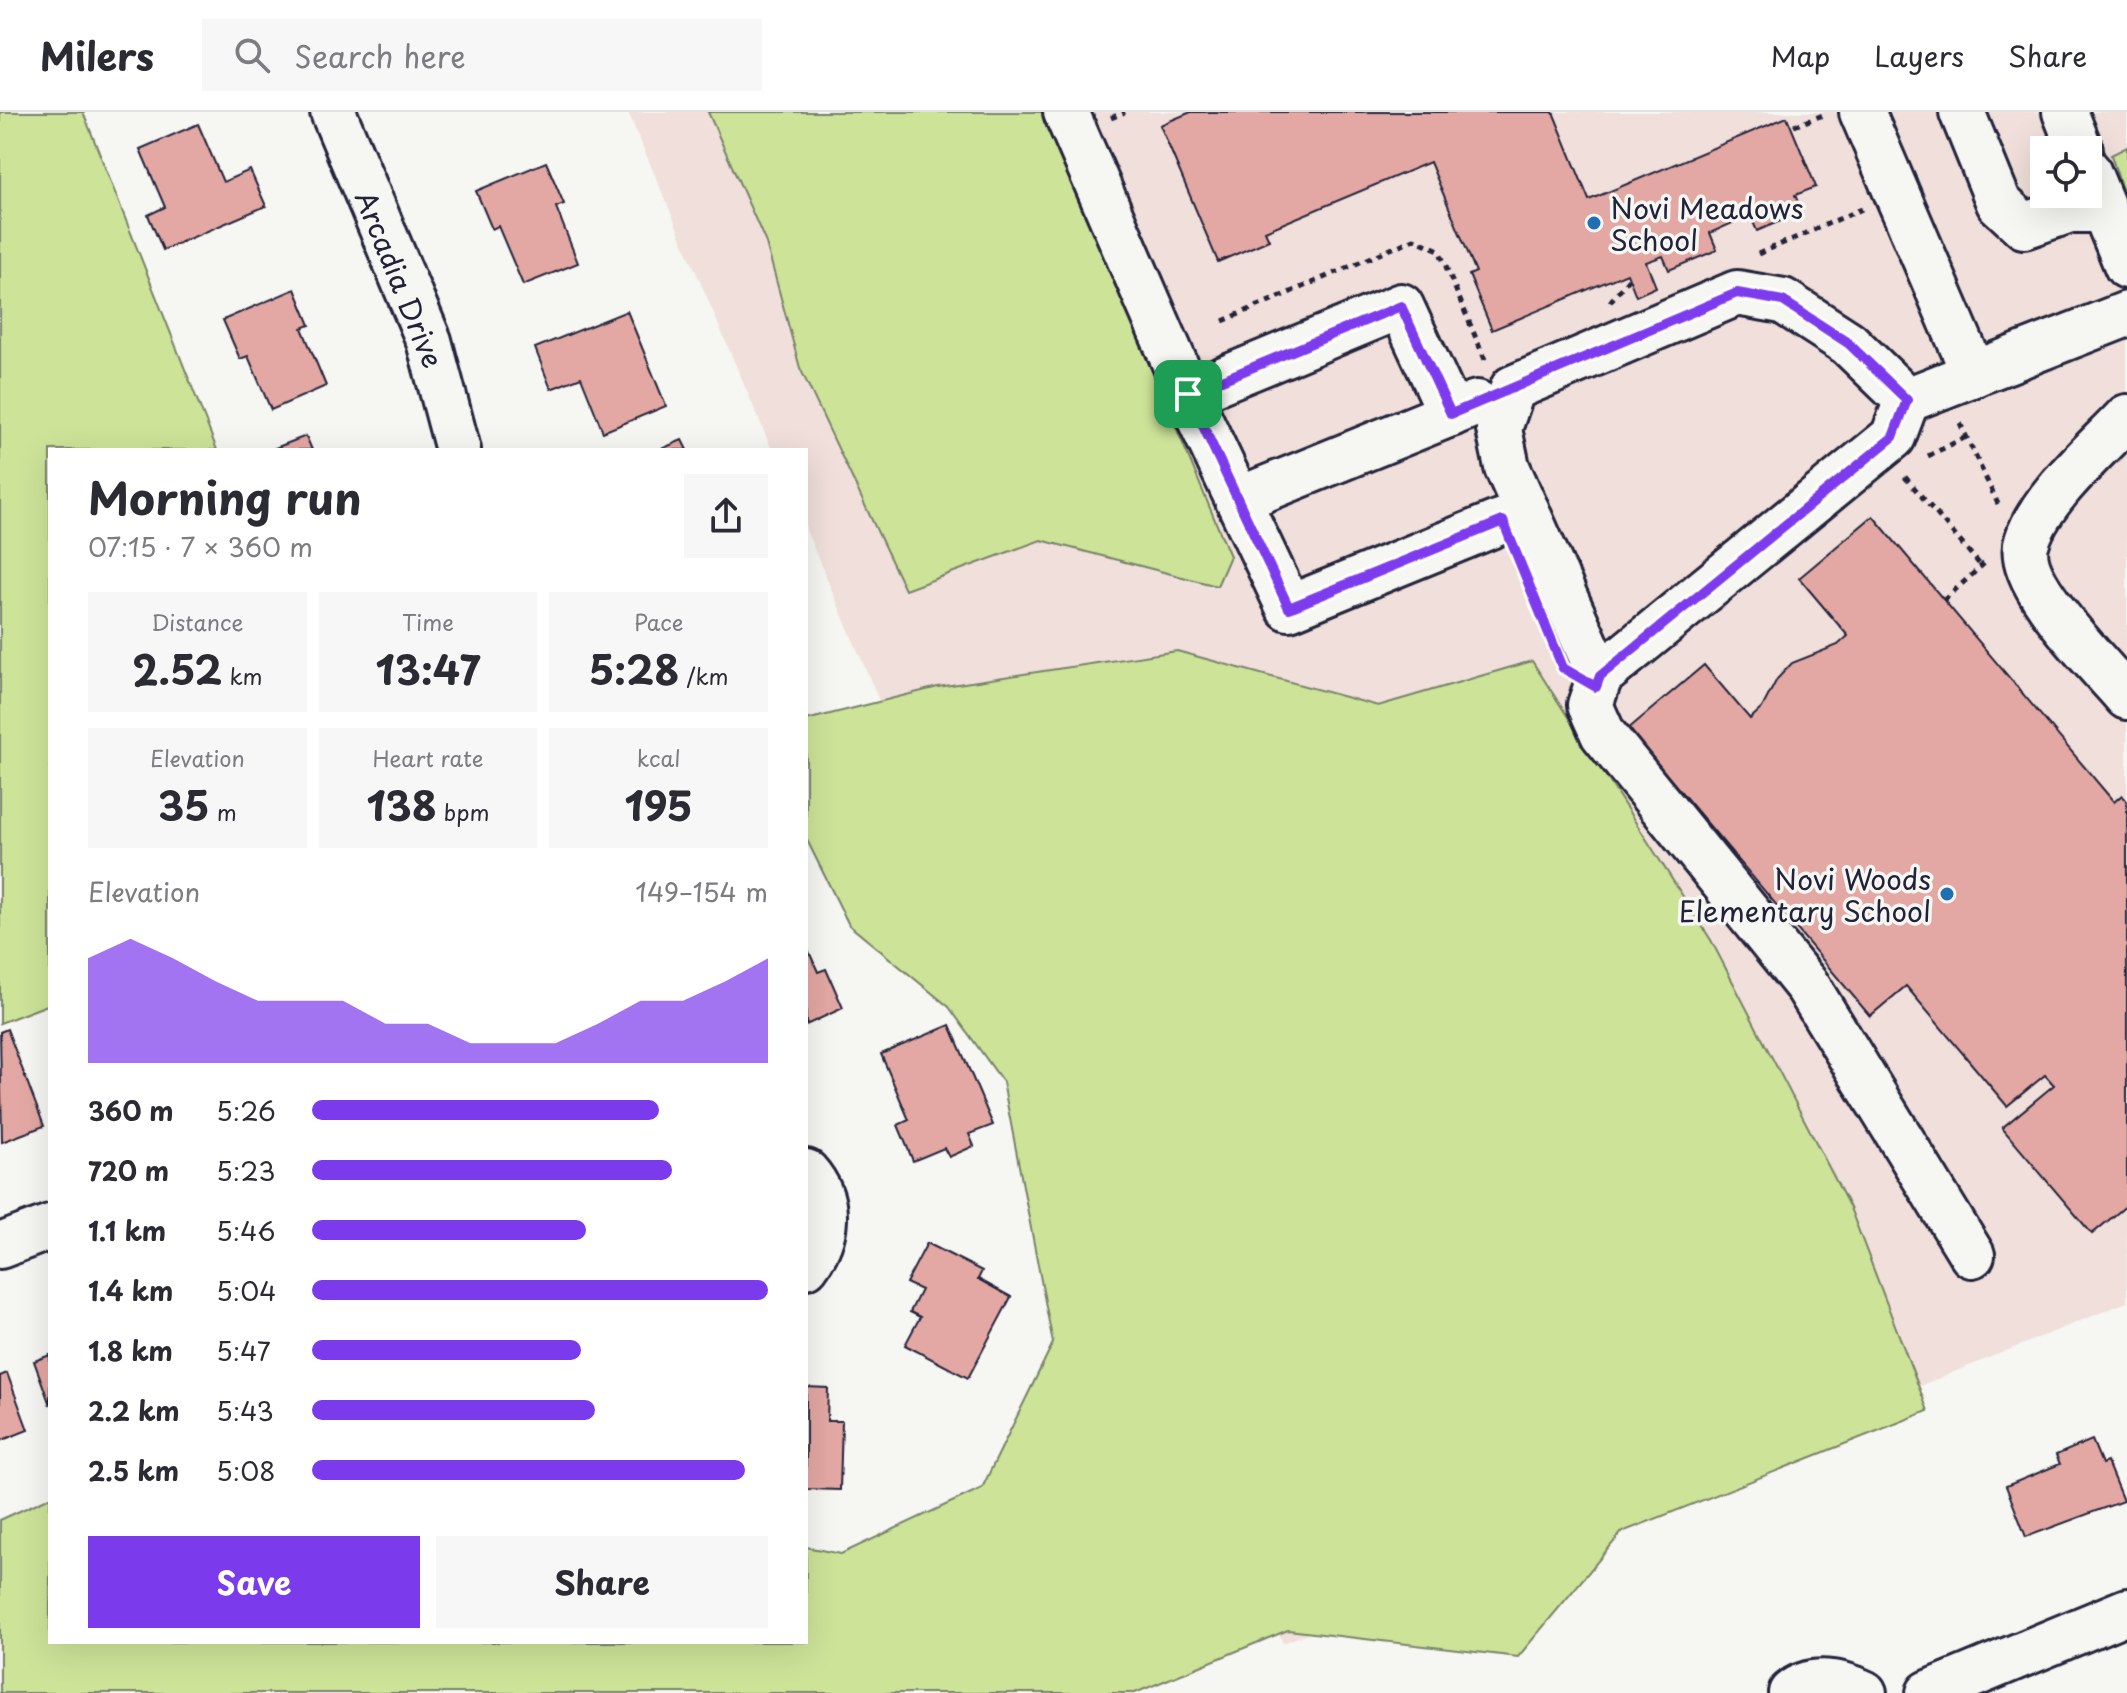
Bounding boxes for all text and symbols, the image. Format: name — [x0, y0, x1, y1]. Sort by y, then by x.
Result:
search box — [202, 19, 762, 91]
text: Milers — [40, 27, 154, 84]
icon: search — [230, 33, 274, 77]
text: Search here — [294, 33, 466, 78]
text: Map — [1770, 34, 1830, 77]
text: Layers — [1874, 34, 1964, 77]
text: Share — [2008, 34, 2087, 77]
map controls — [2030, 136, 2102, 208]
button: locate — [2030, 136, 2102, 208]
street label: Arcadia Drive — [345, 184, 455, 374]
place label: Novi Meadows School — [1610, 186, 1803, 261]
marker: Novi Meadows School — [1585, 214, 1603, 232]
pin — [1154, 360, 1222, 428]
icon: arrive — [1166, 372, 1210, 416]
text: Morning run — [88, 464, 362, 530]
button: share — [684, 474, 768, 558]
text: 07:15 · 7 × 360 m — [88, 527, 313, 566]
text: Distance — [151, 605, 243, 638]
text: Time — [402, 605, 454, 638]
text: Pace — [634, 605, 683, 638]
text: 2.52 — [132, 638, 222, 699]
text: 13:47 — [376, 638, 480, 699]
text: 5:28 — [589, 638, 679, 699]
text: km — [222, 659, 263, 692]
text: /km — [679, 659, 729, 692]
text: Elevation — [150, 741, 245, 774]
text: Heart rate — [372, 741, 484, 774]
text: kcal — [637, 741, 681, 774]
text: 35 — [158, 774, 210, 835]
text: 138 — [366, 774, 437, 835]
text: 195 — [625, 774, 693, 835]
text: m — [210, 795, 237, 828]
text: bpm — [437, 795, 490, 828]
place label: Novi Woods Elementary School — [1679, 857, 1931, 932]
text: Elevation — [88, 872, 200, 911]
text: 149–154 m — [635, 872, 768, 911]
marker: Novi Woods Elementary School — [1938, 885, 1956, 903]
text: 360 m — [88, 1091, 174, 1130]
text: 5:26 — [216, 1091, 276, 1130]
text: 720 m — [88, 1151, 169, 1190]
text: 5:23 — [216, 1151, 275, 1190]
text: 1.1 km — [88, 1211, 166, 1250]
text: 5:46 — [216, 1211, 276, 1250]
text: 1.4 km — [88, 1271, 173, 1310]
text: 5:04 — [216, 1271, 276, 1310]
text: 1.8 km — [88, 1331, 173, 1370]
text: 5:47 — [216, 1331, 271, 1370]
text: 2.2 km — [88, 1391, 179, 1430]
text: 5:43 — [216, 1391, 274, 1430]
text: 2.5 km — [88, 1451, 179, 1490]
text: 5:08 — [216, 1451, 275, 1490]
button: Save — [88, 1536, 420, 1628]
button: Share — [436, 1536, 768, 1628]

